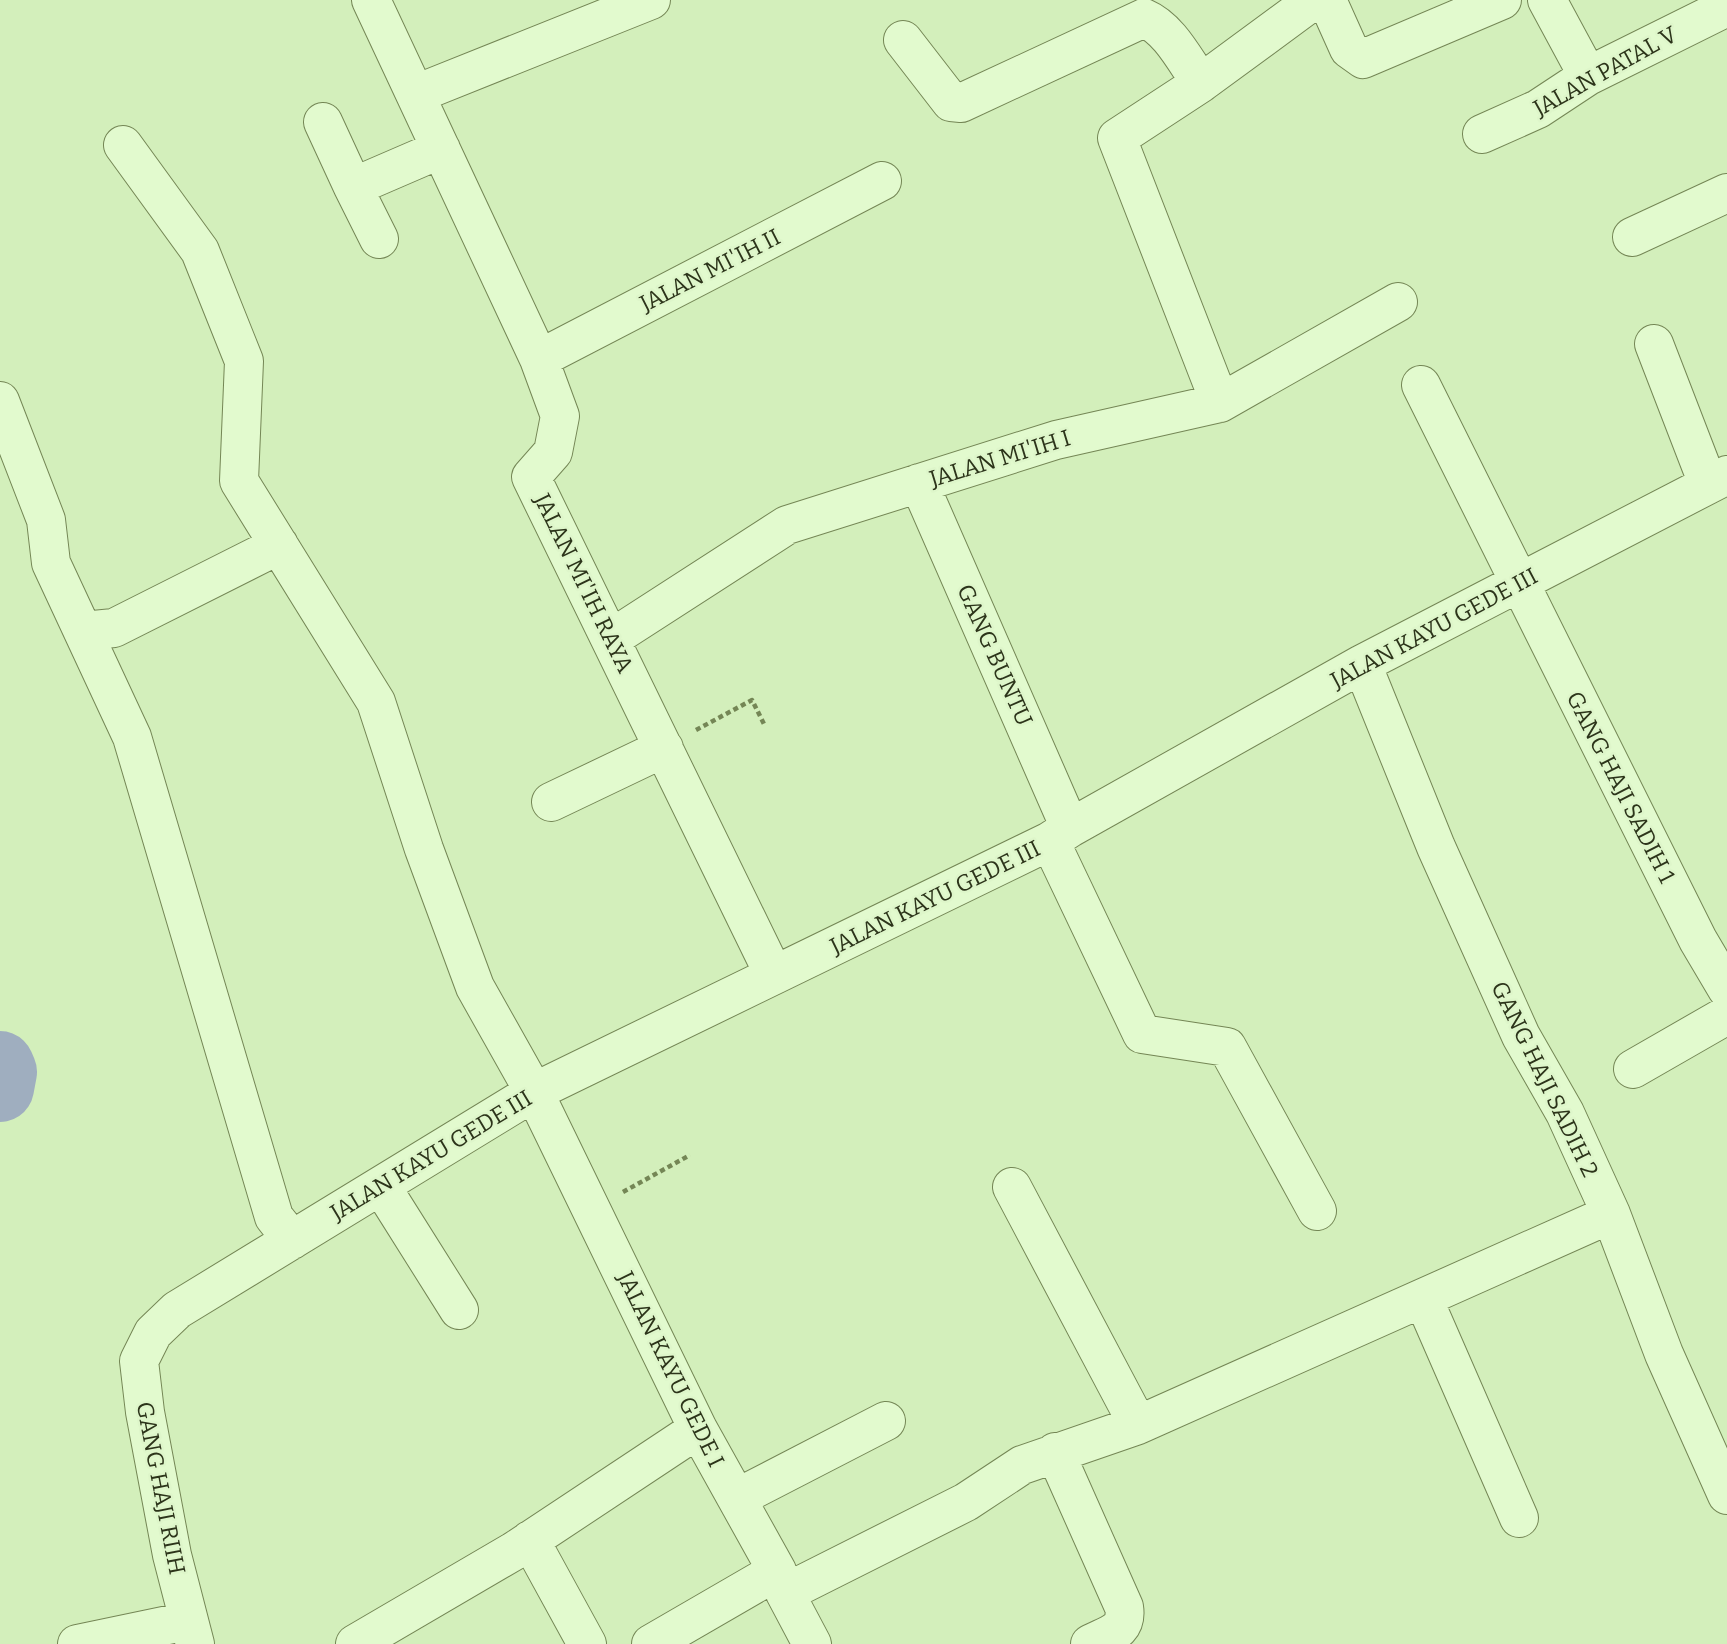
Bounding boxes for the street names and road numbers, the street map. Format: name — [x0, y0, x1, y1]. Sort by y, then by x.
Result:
street label: JALAN PATAL V — [1527, 20, 1682, 123]
street label: JALAN MI'IH II — [634, 223, 785, 318]
street label: JALAN MI'IH I — [925, 423, 1074, 493]
street label: JALAN MI'IH RAYA — [528, 488, 640, 678]
street label: JALAN KAYU GEDE III — [1325, 562, 1542, 695]
street label: GANG BUNTU — [951, 580, 1039, 730]
street label: GANG HAJI SADIH 1 — [1561, 687, 1682, 888]
street label: JALAN KAYU GEDE III — [825, 834, 1045, 960]
street label: GANG HAJI SADIH 2 — [1485, 977, 1605, 1181]
street label: JALAN KAYU GEDE III — [324, 1084, 537, 1227]
street label: JALAN KAYU GEDE I — [611, 1266, 730, 1471]
street label: GANG HAJI RIIH — [131, 1399, 191, 1577]

